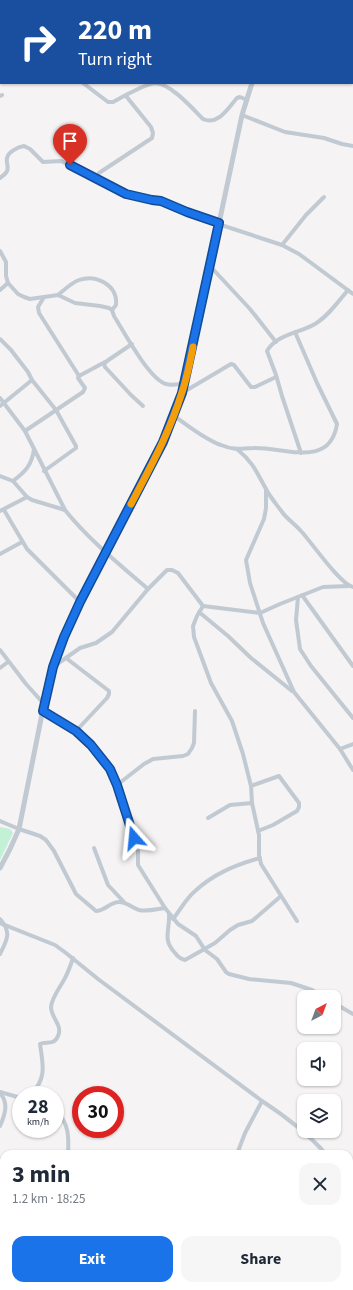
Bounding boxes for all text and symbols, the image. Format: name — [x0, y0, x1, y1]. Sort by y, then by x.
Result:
text: 220 m — [78, 10, 152, 50]
icon: right — [12, 16, 64, 68]
text: Turn right — [78, 47, 152, 72]
pin — [53, 124, 87, 165]
icon: arrive — [59, 130, 81, 152]
position arrow — [113, 817, 155, 859]
north arrow — [297, 990, 341, 1034]
map controls — [297, 990, 341, 1138]
button: sound — [297, 1042, 341, 1086]
speed limit sign: 30 — [72, 1086, 124, 1138]
text: 28 — [27, 1093, 49, 1121]
button: layers — [297, 1094, 341, 1138]
text: km/h — [27, 1115, 49, 1129]
text: 3 min — [12, 1157, 70, 1192]
button: close — [299, 1163, 341, 1205]
text: 1.2 km · 18:25 — [12, 1190, 86, 1208]
button: Exit — [12, 1236, 173, 1282]
button: Share — [181, 1236, 341, 1282]

